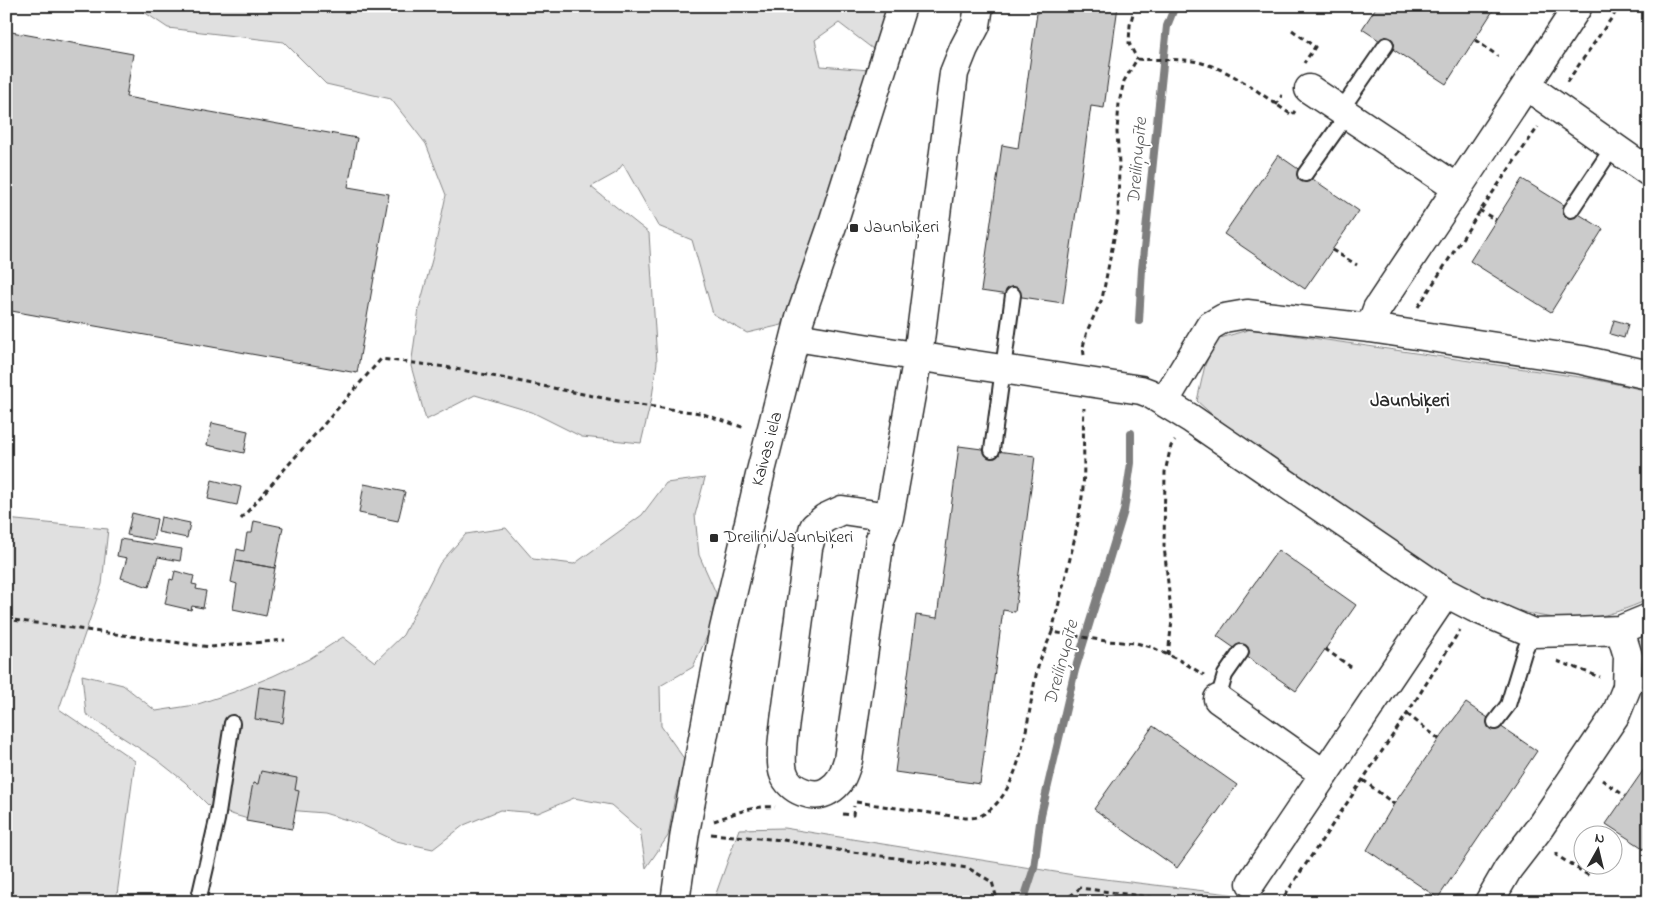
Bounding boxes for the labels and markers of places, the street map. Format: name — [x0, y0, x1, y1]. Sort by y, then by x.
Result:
place label: Jaunbiķeri — [864, 215, 939, 241]
marker: Jaunbiķeri — [848, 222, 860, 234]
place label: Dreiliņi/Jaunbiķeri — [723, 525, 853, 551]
marker: Dreiliņi/Jaunbiķeri — [708, 532, 720, 544]

